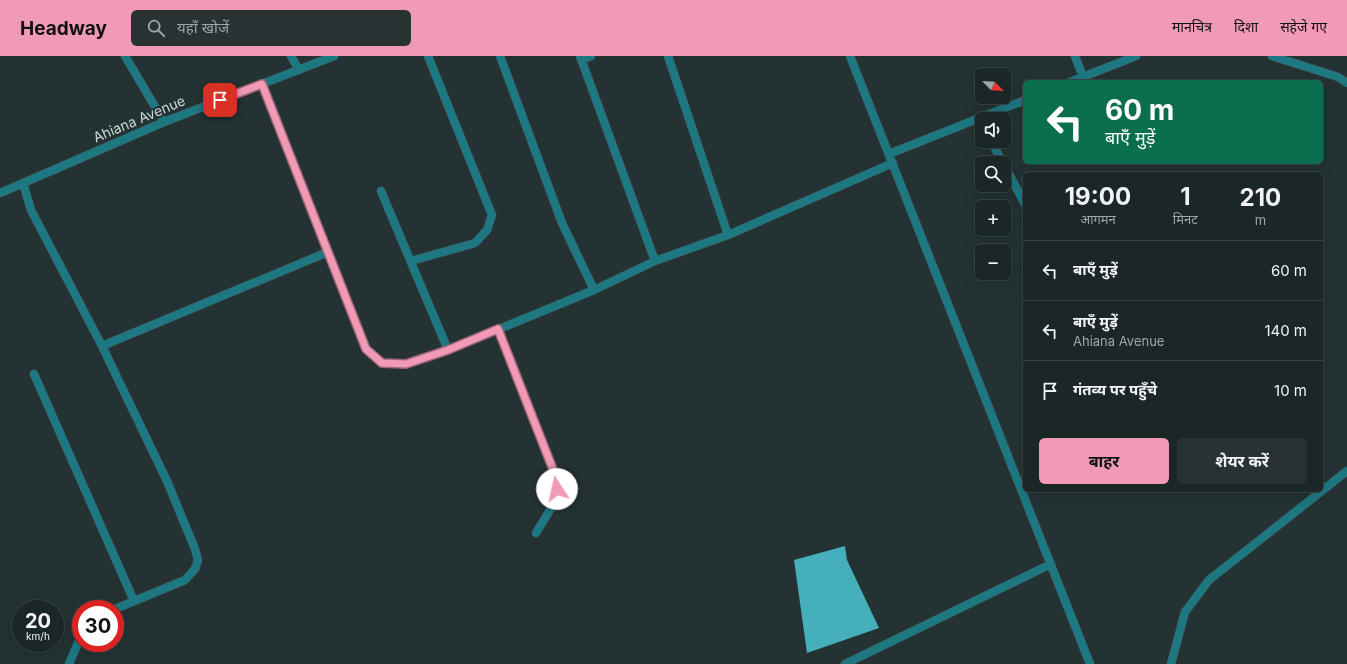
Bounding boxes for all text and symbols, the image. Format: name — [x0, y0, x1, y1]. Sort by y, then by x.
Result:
search box — [131, 10, 411, 46]
text: Headway — [20, 17, 107, 40]
icon: search — [145, 17, 167, 39]
text: यहाँ खोजें — [177, 18, 229, 37]
text: मानचित्र — [1172, 18, 1212, 35]
text: दिशा — [1234, 18, 1258, 35]
text: सहेजे गए — [1280, 18, 1327, 35]
north arrow — [975, 68, 1011, 104]
map controls — [975, 68, 1011, 280]
pin — [203, 83, 237, 117]
icon: arrive — [209, 89, 231, 111]
street label: Ahiana Avenue — [90, 91, 187, 146]
text: 60 m — [1105, 93, 1174, 127]
icon: left — [1039, 96, 1091, 148]
button: sound — [975, 112, 1011, 148]
text: बाएँ मुड़ें — [1105, 127, 1155, 148]
button: search — [975, 156, 1011, 192]
text: 19:00 — [1065, 182, 1131, 211]
text: 1 — [1180, 182, 1191, 211]
text: 210 — [1240, 183, 1281, 212]
button: + — [975, 200, 1011, 236]
text: आगमन — [1080, 211, 1116, 227]
text: मिनट — [1173, 211, 1198, 227]
text: m — [1255, 212, 1266, 228]
button: − — [975, 244, 1011, 280]
icon: left — [1039, 260, 1061, 282]
text: बाएँ मुड़ें — [1073, 260, 1118, 279]
text: 60 m — [1271, 261, 1307, 280]
text: बाएँ मुड़ें — [1073, 312, 1118, 331]
icon: left — [1039, 320, 1061, 342]
text: 140 m — [1264, 321, 1307, 340]
text: Ahiana Avenue — [1073, 333, 1164, 349]
icon: arrive — [1039, 380, 1061, 402]
text: गंतव्य पर पहुँचे — [1073, 380, 1157, 399]
text: 10 m — [1274, 381, 1307, 400]
button: बाहर — [1039, 438, 1169, 484]
button: शेयर करें — [1177, 438, 1307, 484]
position arrow — [536, 468, 578, 510]
speed limit sign: 30 — [72, 600, 124, 652]
text: 20 — [25, 609, 51, 633]
text: km/h — [26, 630, 50, 642]

